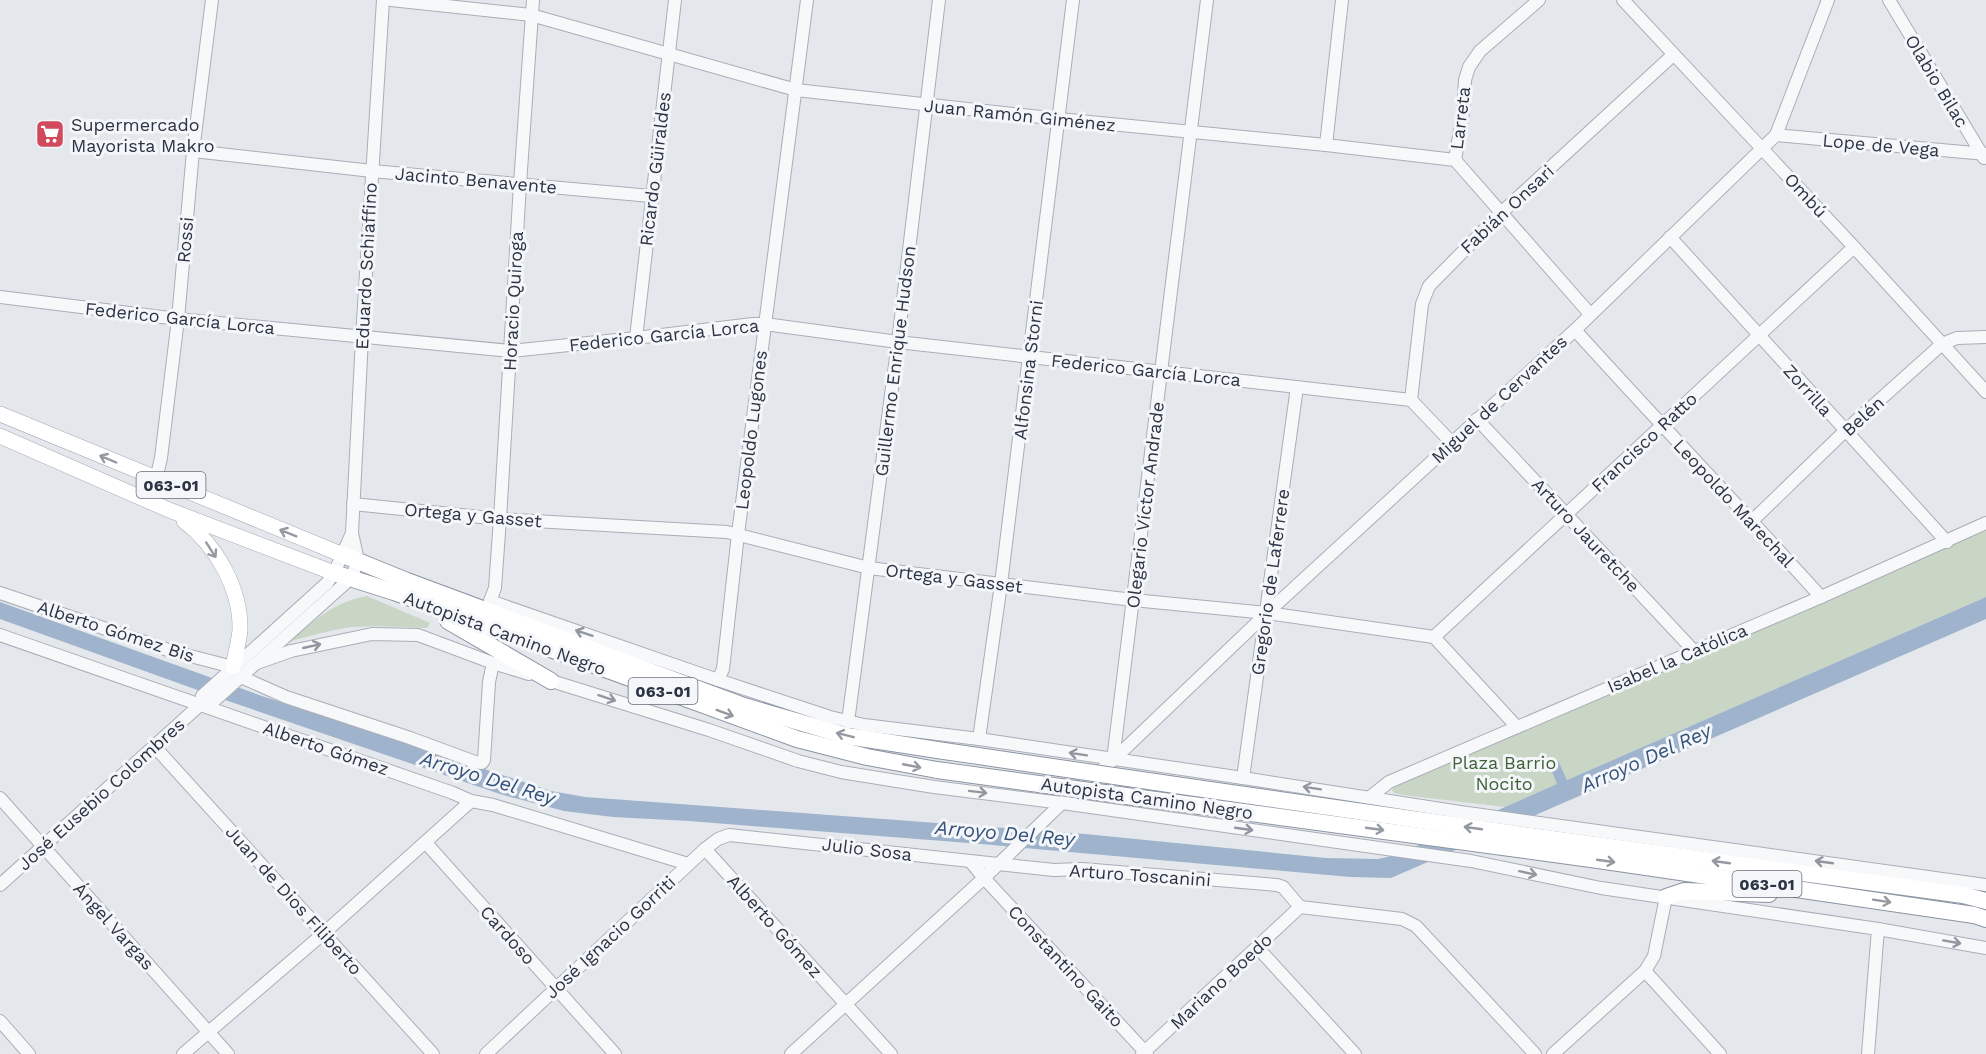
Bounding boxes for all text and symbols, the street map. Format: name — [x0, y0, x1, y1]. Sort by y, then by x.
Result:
street label: Olabio Bilac — [1901, 31, 1973, 131]
street label: Larreta — [1446, 85, 1474, 151]
street label: Ricardo Güiraldes — [635, 91, 675, 247]
street label: Juan Ramón Giménez — [923, 94, 1117, 136]
place label: Supermercado Mayorista Makro — [71, 114, 215, 156]
supermarket icon: Supermercado Mayorista Makro — [34, 118, 66, 150]
street label: Lope de Vega — [1822, 129, 1940, 161]
street label: Fabián Onsari — [1456, 160, 1558, 258]
street label: Jacinto Benavente — [394, 162, 558, 198]
street label: Ombú — [1780, 168, 1832, 222]
street label: Eduardo Schiaffino — [351, 182, 381, 350]
street label: Rossi — [173, 216, 197, 264]
street label: Horacio Quiroga — [499, 231, 527, 371]
street label: Guillermo Enrique Hudson — [870, 244, 920, 478]
street label: Federico García Lorca — [84, 298, 276, 338]
street label: Alfonsina Storni — [1009, 299, 1047, 441]
street label: Federico García Lorca — [568, 315, 760, 355]
street label: Miguel de Cervantes — [1427, 331, 1571, 467]
street label: Leopoldo Lugones — [731, 349, 771, 511]
street label: Federico García Lorca — [1050, 350, 1242, 390]
street label: Zorrilla — [1779, 360, 1837, 420]
street label: Francisco Ratto — [1587, 388, 1701, 496]
street label: Belén — [1838, 392, 1888, 440]
street label: Olegario Víctor Andrade — [1122, 400, 1168, 610]
street label: Leopoldo Marechal — [1669, 435, 1799, 572]
one-way arrow — [99, 453, 117, 464]
road number: 063-01 — [136, 472, 206, 498]
street label: Arturo Jauretche — [1528, 474, 1644, 596]
street label: Gregorio de Laferrere — [1247, 487, 1293, 677]
street label: Ortega y Gasset — [403, 499, 543, 532]
one-way arrow — [280, 527, 298, 538]
one-way arrow — [206, 541, 218, 558]
street label: Ortega y Gasset — [884, 559, 1024, 597]
street label: Autopista Camino Negro — [401, 587, 609, 679]
street label: Alberto Gómez Bis — [35, 596, 197, 666]
street label: Isabel la Católica — [1604, 619, 1750, 697]
one-way arrow — [575, 627, 594, 638]
one-way arrow — [303, 639, 322, 651]
road number: 063-01 — [628, 678, 698, 704]
one-way arrow — [597, 693, 616, 704]
one-way arrow — [715, 709, 734, 720]
street label: José Eusebio Colombres — [13, 714, 189, 874]
street label: Alberto Gómez — [260, 717, 392, 779]
water label: Arroyo Del Rey — [1576, 718, 1716, 798]
one-way arrow — [836, 728, 855, 740]
water label: Arroyo Del Rey — [417, 746, 560, 810]
one-way arrow — [1069, 749, 1088, 760]
park label: Plaza Barrio Nocito — [1452, 752, 1556, 794]
one-way arrow — [902, 760, 922, 771]
street label: Autopista Camino Negro — [1040, 773, 1254, 823]
one-way arrow — [1303, 783, 1323, 794]
one-way arrow — [968, 787, 987, 798]
water label: Arroyo Del Rey — [933, 815, 1078, 851]
street label: Juan de Dios Filiberto — [221, 821, 367, 979]
one-way arrow — [1464, 822, 1484, 833]
one-way arrow — [1234, 824, 1254, 835]
one-way arrow — [1364, 824, 1384, 835]
street label: Julio Sosa — [821, 833, 913, 865]
one-way arrow — [1596, 856, 1615, 867]
one-way arrow — [1711, 856, 1731, 867]
one-way arrow — [1815, 856, 1835, 867]
street label: Arturo Toscanini — [1068, 860, 1212, 890]
one-way arrow — [1518, 867, 1537, 879]
street label: Alberto Gómez — [723, 870, 827, 982]
street label: José Ignacio Gorriti — [541, 871, 679, 1003]
road number: 063-01 — [1732, 871, 1802, 897]
street label: Ángel Vargas — [69, 878, 159, 974]
one-way arrow — [1872, 896, 1891, 907]
street label: Cardoso — [476, 901, 540, 969]
street label: Constantino Gaito — [1004, 901, 1128, 1031]
street label: Mariano Boedo — [1166, 929, 1276, 1033]
one-way arrow — [1942, 937, 1962, 948]

